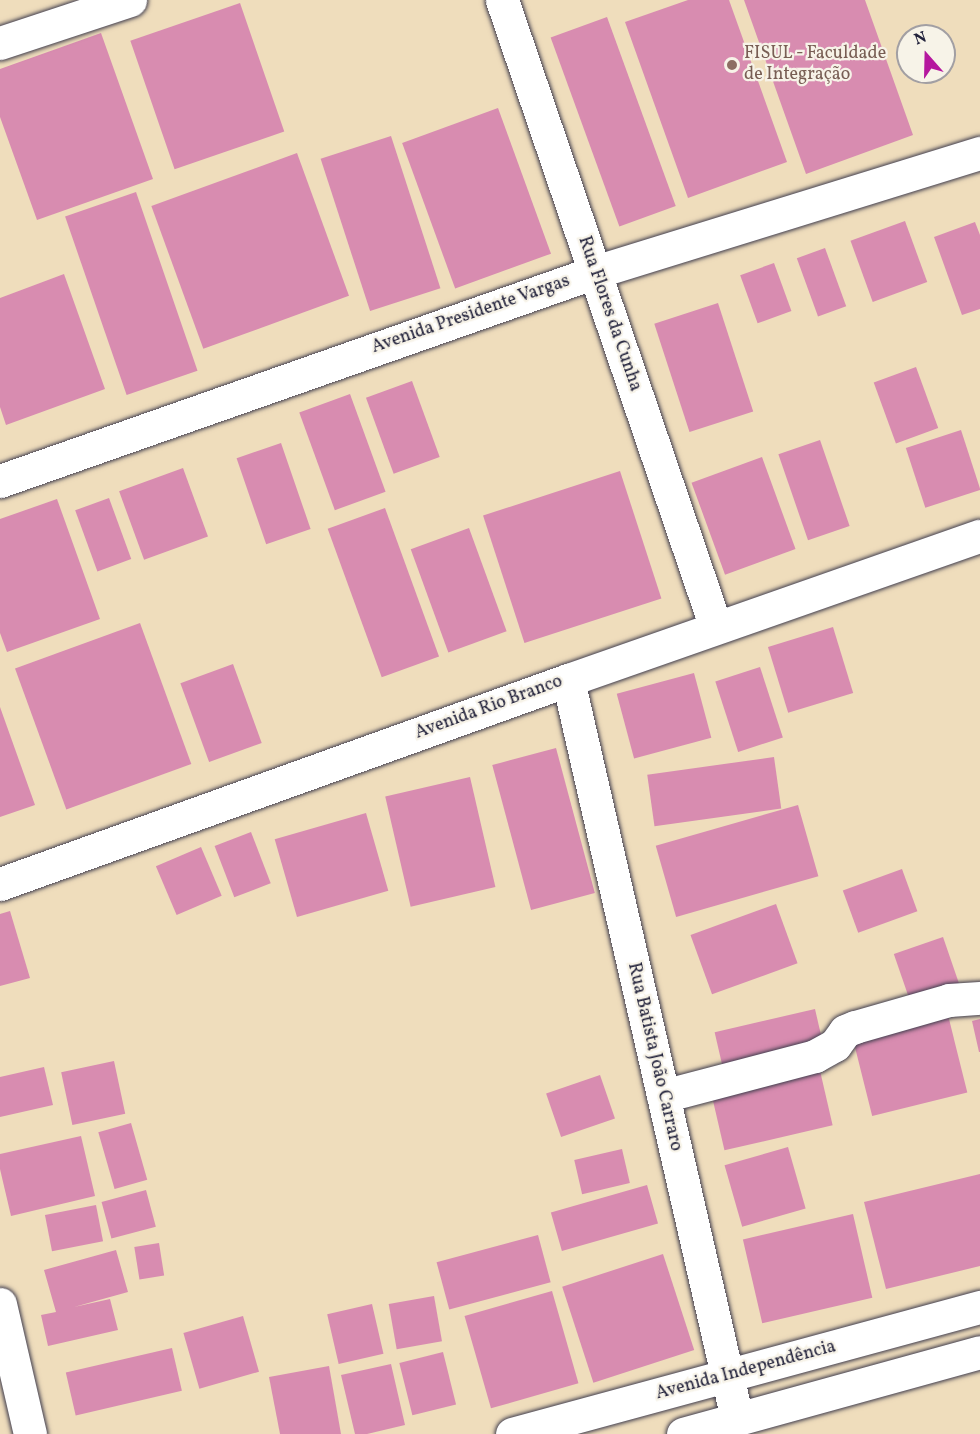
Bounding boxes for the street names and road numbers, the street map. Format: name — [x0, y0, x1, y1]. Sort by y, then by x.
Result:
street label: Rua Flores da Cunha — [572, 234, 646, 394]
street label: Avenida Presidente Vargas — [369, 271, 573, 359]
street label: Avenida Rio Branco — [412, 671, 566, 745]
street label: Rua Batista João Carraro — [622, 961, 686, 1153]
street label: Avenida Independência — [654, 1337, 838, 1405]

